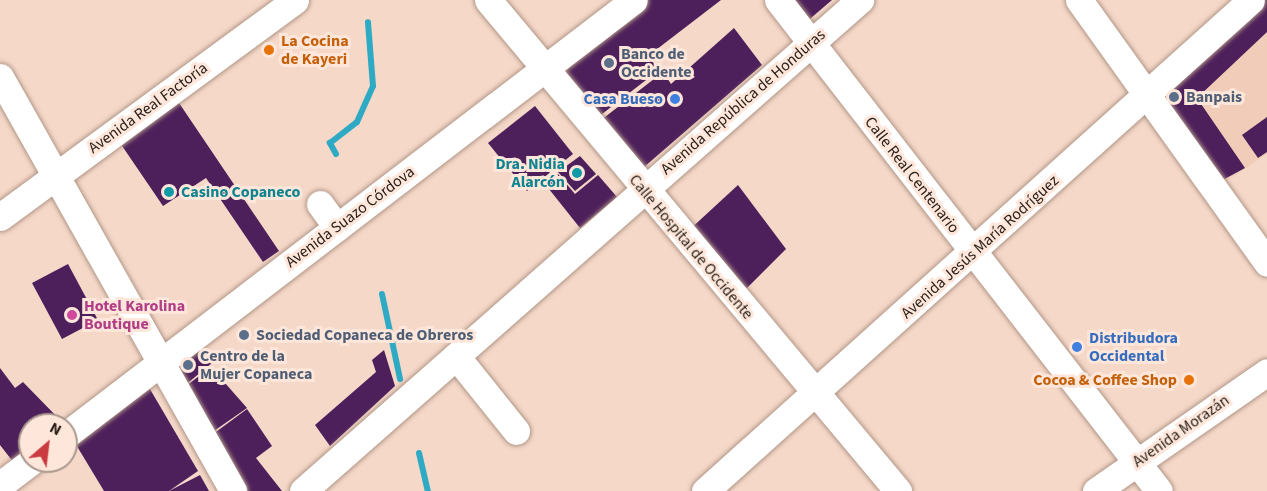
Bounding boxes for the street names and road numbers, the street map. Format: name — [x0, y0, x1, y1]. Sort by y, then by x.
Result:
street label: Avenida República de Honduras — [657, 25, 829, 179]
street label: Avenida Real Factoría — [85, 58, 211, 158]
street label: Calle Real Centenario — [861, 113, 963, 237]
street label: Avenida Suazo Córdova — [282, 162, 418, 272]
street label: Calle Hospital de Occidente — [625, 171, 757, 323]
street label: Avenida Jesús María Rodríguez — [897, 171, 1063, 323]
street label: Avenida Morazán — [1129, 391, 1233, 471]

